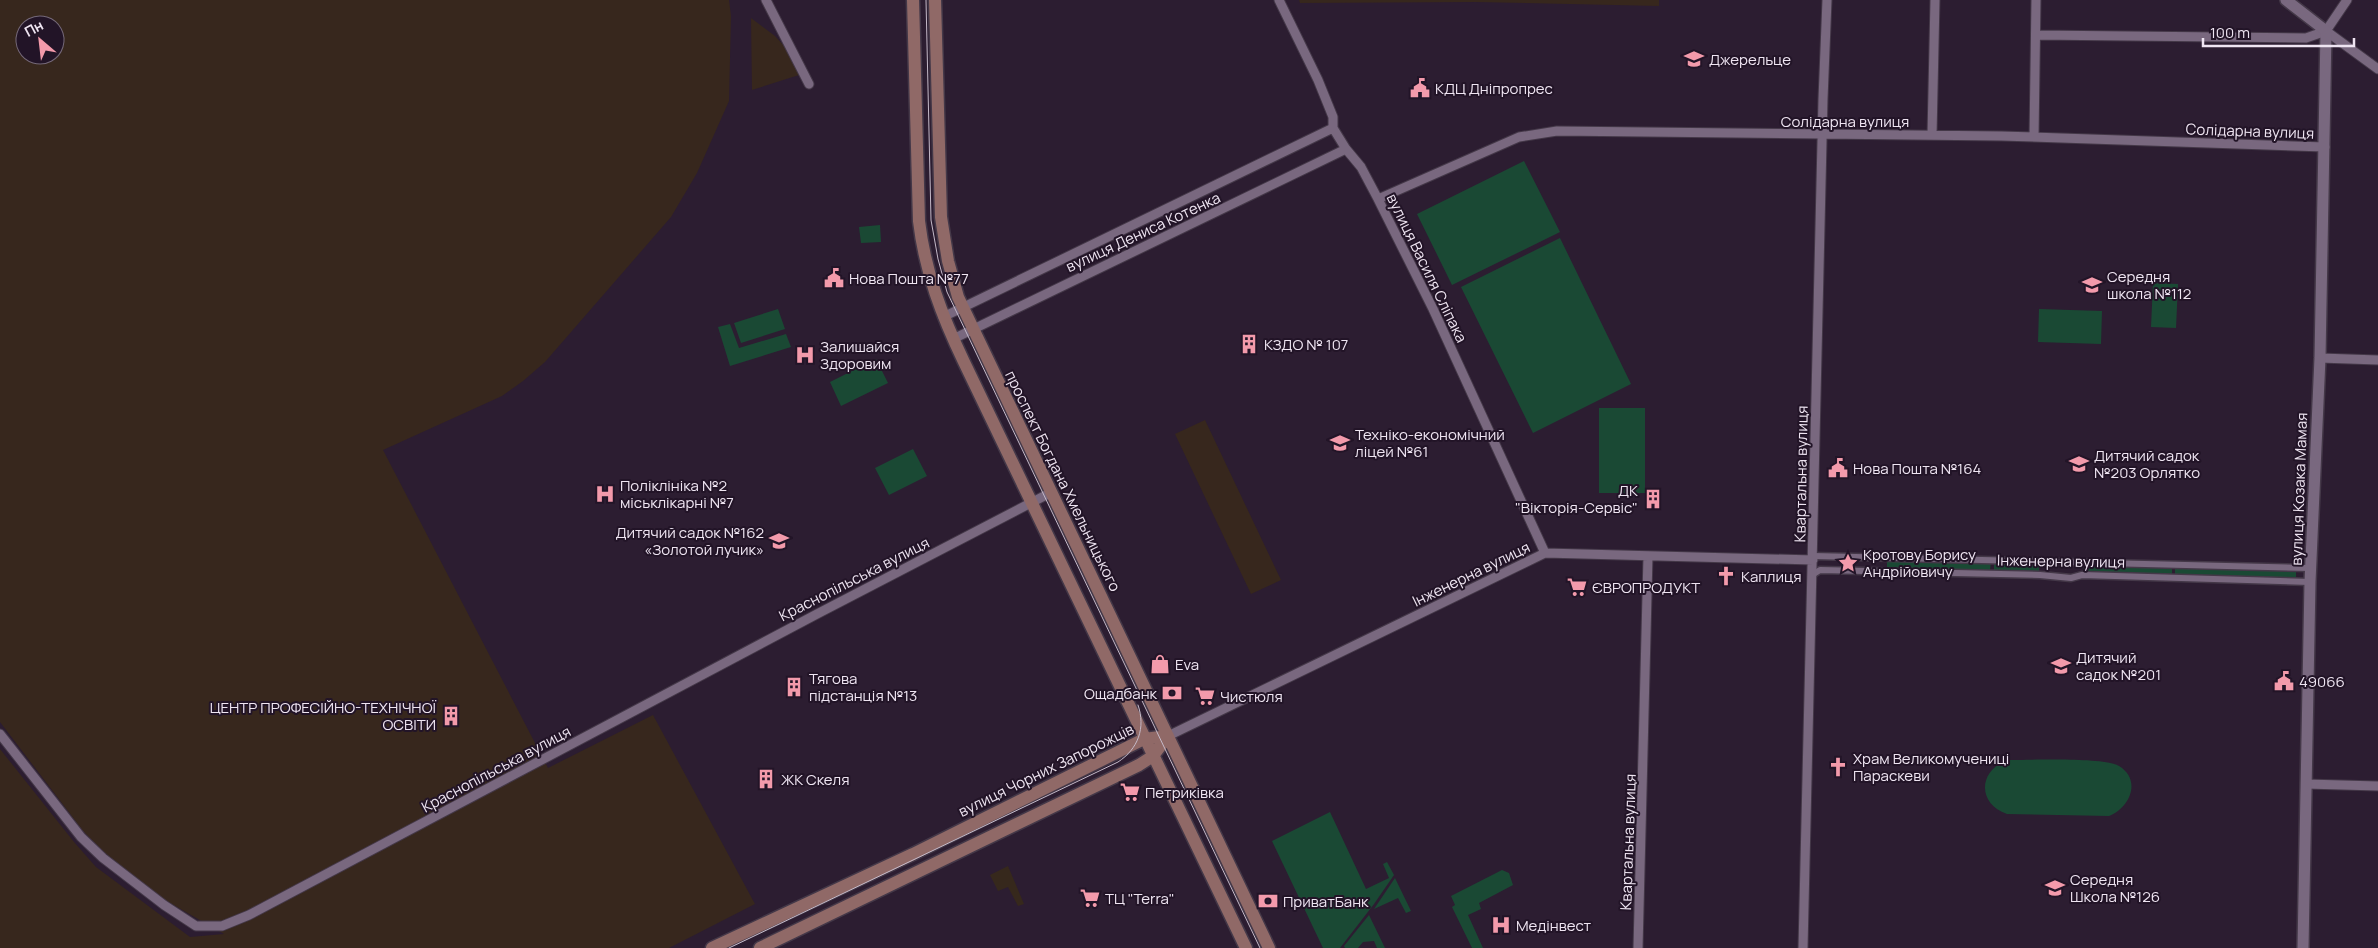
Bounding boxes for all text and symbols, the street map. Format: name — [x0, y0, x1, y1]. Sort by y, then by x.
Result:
north arrow — [15, 15, 65, 65]
text: Пн — [21, 15, 46, 41]
scale bar — [2203, 15, 2354, 47]
text: 100 m — [2210, 22, 2250, 43]
school or university icon: Джерельце — [1683, 48, 1705, 70]
place label: Джерельце — [1709, 49, 1791, 70]
public building icon: КДЦ Дніпропрес — [1409, 77, 1431, 99]
place label: КДЦ Дніпропрес — [1435, 78, 1553, 99]
street label: Солідарна вулиця — [1781, 111, 1909, 132]
street label: Солідарна вулиця — [2185, 118, 2315, 144]
street label: вулиця Дениса Котенка — [1062, 187, 1224, 277]
street label: вулиця Василя Сліпака — [1382, 190, 1472, 346]
place label: Середня школа №112 — [2107, 266, 2191, 304]
public building icon: Нова Пошта №77 — [823, 267, 845, 289]
place label: Нова Пошта №77 — [849, 268, 969, 289]
school or university icon: Середня школа №112 — [2081, 274, 2103, 296]
building icon: КЗДО № 107 — [1238, 333, 1260, 355]
place label: КЗДО № 107 — [1264, 334, 1348, 355]
place label: Залишайся Здоровим — [820, 336, 899, 374]
hospital icon: Залишайся Здоровим — [794, 344, 816, 366]
street label: проспект Богдана Хмельницького — [1000, 367, 1126, 595]
street label: Квартальна вулиця — [1789, 405, 1813, 543]
street label: вулиця Козака Мамая — [2286, 412, 2312, 566]
place label: Техніко-економічний ліцей №61 — [1355, 424, 1505, 462]
school or university icon: Техніко-економічний ліцей №61 — [1329, 432, 1351, 454]
place label: Дитячий садок №203 Орлятко — [2094, 445, 2200, 483]
school or university icon: Дитячий садок №203 Орлятко — [2068, 453, 2090, 475]
public building icon: Нова Пошта №164 — [1827, 457, 1849, 479]
place label: Нова Пошта №164 — [1853, 458, 1982, 479]
place label: Поліклініка №2 міськлікарні №7 — [620, 475, 734, 513]
place label: ДК "Вікторія-Сервіс" — [1515, 480, 1638, 518]
hospital icon: Поліклініка №2 міськлікарні №7 — [594, 483, 616, 505]
building icon: ДК "Вікторія-Сервіс" — [1642, 488, 1664, 510]
place label: Дитячий садок №162 «Золотой лучик» — [615, 522, 764, 560]
school or university icon: Дитячий садок №162 «Золотой лучик» — [768, 530, 790, 552]
street label: Краснопільська вулиця — [775, 532, 933, 626]
street label: Інженерна вулиця — [1409, 536, 1533, 612]
place label: Кротову Борису Андрійовичу — [1863, 544, 1976, 582]
street label: Інженерна вулиця — [1997, 549, 2125, 573]
place icon: Кротову Борису Андрійовичу — [1837, 552, 1859, 574]
church icon: Каплиця — [1715, 565, 1737, 587]
place label: Каплиця — [1741, 566, 1802, 587]
supermarket icon: ЄВРОПРОДУКТ — [1566, 576, 1588, 598]
place label: ЄВРОПРОДУКТ — [1592, 577, 1700, 598]
place label: Дитячий садок №201 — [2076, 647, 2161, 685]
shop icon: Eva — [1149, 653, 1171, 675]
place label: Eva — [1175, 654, 1199, 675]
school or university icon: Дитячий садок №201 — [2050, 655, 2072, 677]
place label: Тягова пiдстанцiя №13 — [809, 668, 917, 706]
public building icon: 49066 — [2273, 670, 2295, 692]
place label: 49066 — [2299, 671, 2345, 692]
building icon: Тягова пiдстанцiя №13 — [783, 676, 805, 698]
bank icon: Ощадбанк — [1161, 682, 1183, 704]
place label: Ощадбанк — [1084, 683, 1158, 704]
supermarket icon: Чистюля — [1194, 685, 1216, 707]
place label: Чистюля — [1220, 686, 1283, 707]
place label: ЦЕНТР ПРОФЕСІЙНО-ТЕХНІЧНОЇ ОСВІТИ — [210, 697, 436, 735]
building icon: ЦЕНТР ПРОФЕСІЙНО-ТЕХНІЧНОЇ ОСВІТИ — [440, 705, 462, 727]
street label: вулиця Чорних Запорожців — [955, 718, 1137, 822]
street label: Краснопільська вулиця — [418, 721, 574, 817]
place label: Храм Великомучениці Параскеви — [1853, 748, 2009, 786]
church icon: Храм Великомучениці Параскеви — [1827, 756, 1849, 778]
building icon: ЖК Скеля — [755, 768, 777, 790]
place label: ЖК Скеля — [781, 769, 850, 790]
street label: Квартальна вулиця — [1615, 773, 1641, 911]
supermarket icon: Петриківка — [1119, 781, 1141, 803]
place label: Петриківка — [1145, 782, 1224, 803]
place label: Середня Школа №126 — [2070, 869, 2160, 907]
school or university icon: Середня Школа №126 — [2044, 877, 2066, 899]
supermarket icon: ТЦ "Terra" — [1079, 887, 1101, 909]
place label: ТЦ "Terra" — [1105, 888, 1175, 909]
bank icon: ПриватБанк — [1257, 890, 1279, 912]
place label: ПриватБанк — [1283, 891, 1369, 912]
hospital icon: Медінвест — [1490, 914, 1512, 936]
place label: Медінвест — [1516, 915, 1592, 936]

